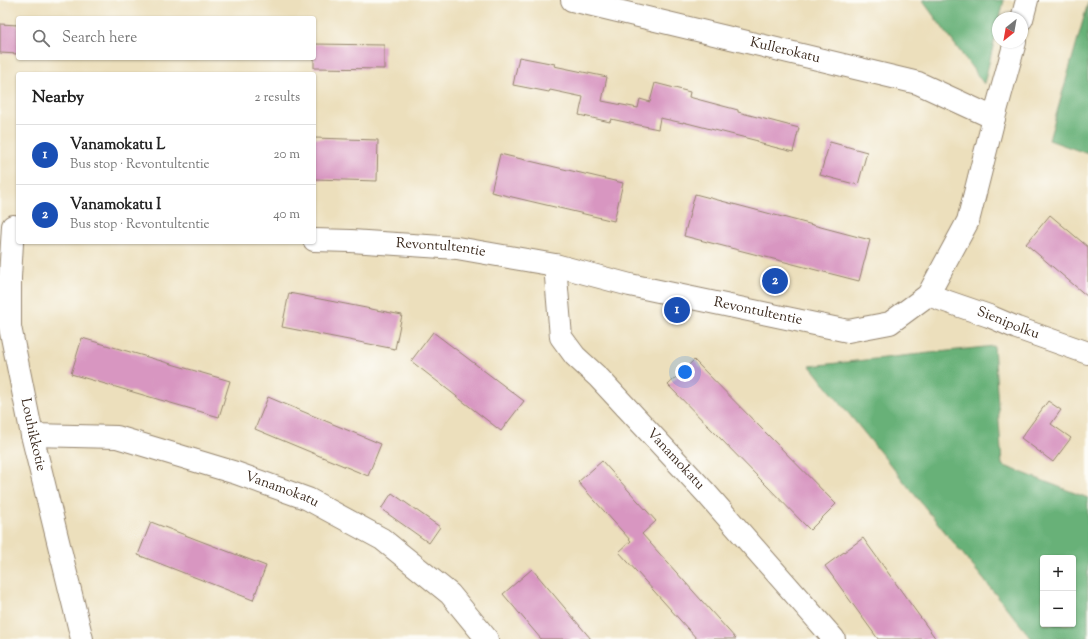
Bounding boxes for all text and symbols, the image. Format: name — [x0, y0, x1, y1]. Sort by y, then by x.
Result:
north arrow — [992, 12, 1028, 48]
search box — [16, 16, 316, 60]
icon: search — [30, 27, 52, 49]
text: Search here — [62, 28, 137, 49]
street label: Kullerokatu — [748, 33, 822, 69]
text: Nearby — [32, 86, 84, 110]
text: 2 results — [255, 89, 300, 107]
text: Vanamokatu L — [70, 135, 165, 156]
text: 1 — [43, 146, 47, 164]
text: 20 m — [274, 146, 300, 164]
text: Bus stop · Revontultentie — [70, 156, 210, 174]
text: Vanamokatu I — [70, 195, 161, 216]
text: 2 — [42, 206, 48, 224]
text: 40 m — [273, 206, 300, 224]
text: Bus stop · Revontultentie — [70, 216, 210, 234]
street label: Revontultentie — [395, 234, 487, 263]
pin: 2 — [762, 266, 788, 296]
street label: Revontultentie — [712, 293, 804, 331]
pin: 1 — [664, 295, 690, 325]
street label: Sienipolku — [974, 302, 1042, 345]
your location — [675, 362, 695, 382]
street label: Louhikkotie — [15, 396, 50, 473]
street label: Vanamokatu — [641, 424, 709, 495]
street label: Vanamokatu — [242, 467, 322, 513]
map controls — [1040, 555, 1076, 627]
button: + — [1040, 555, 1076, 591]
button: − — [1040, 591, 1076, 627]

